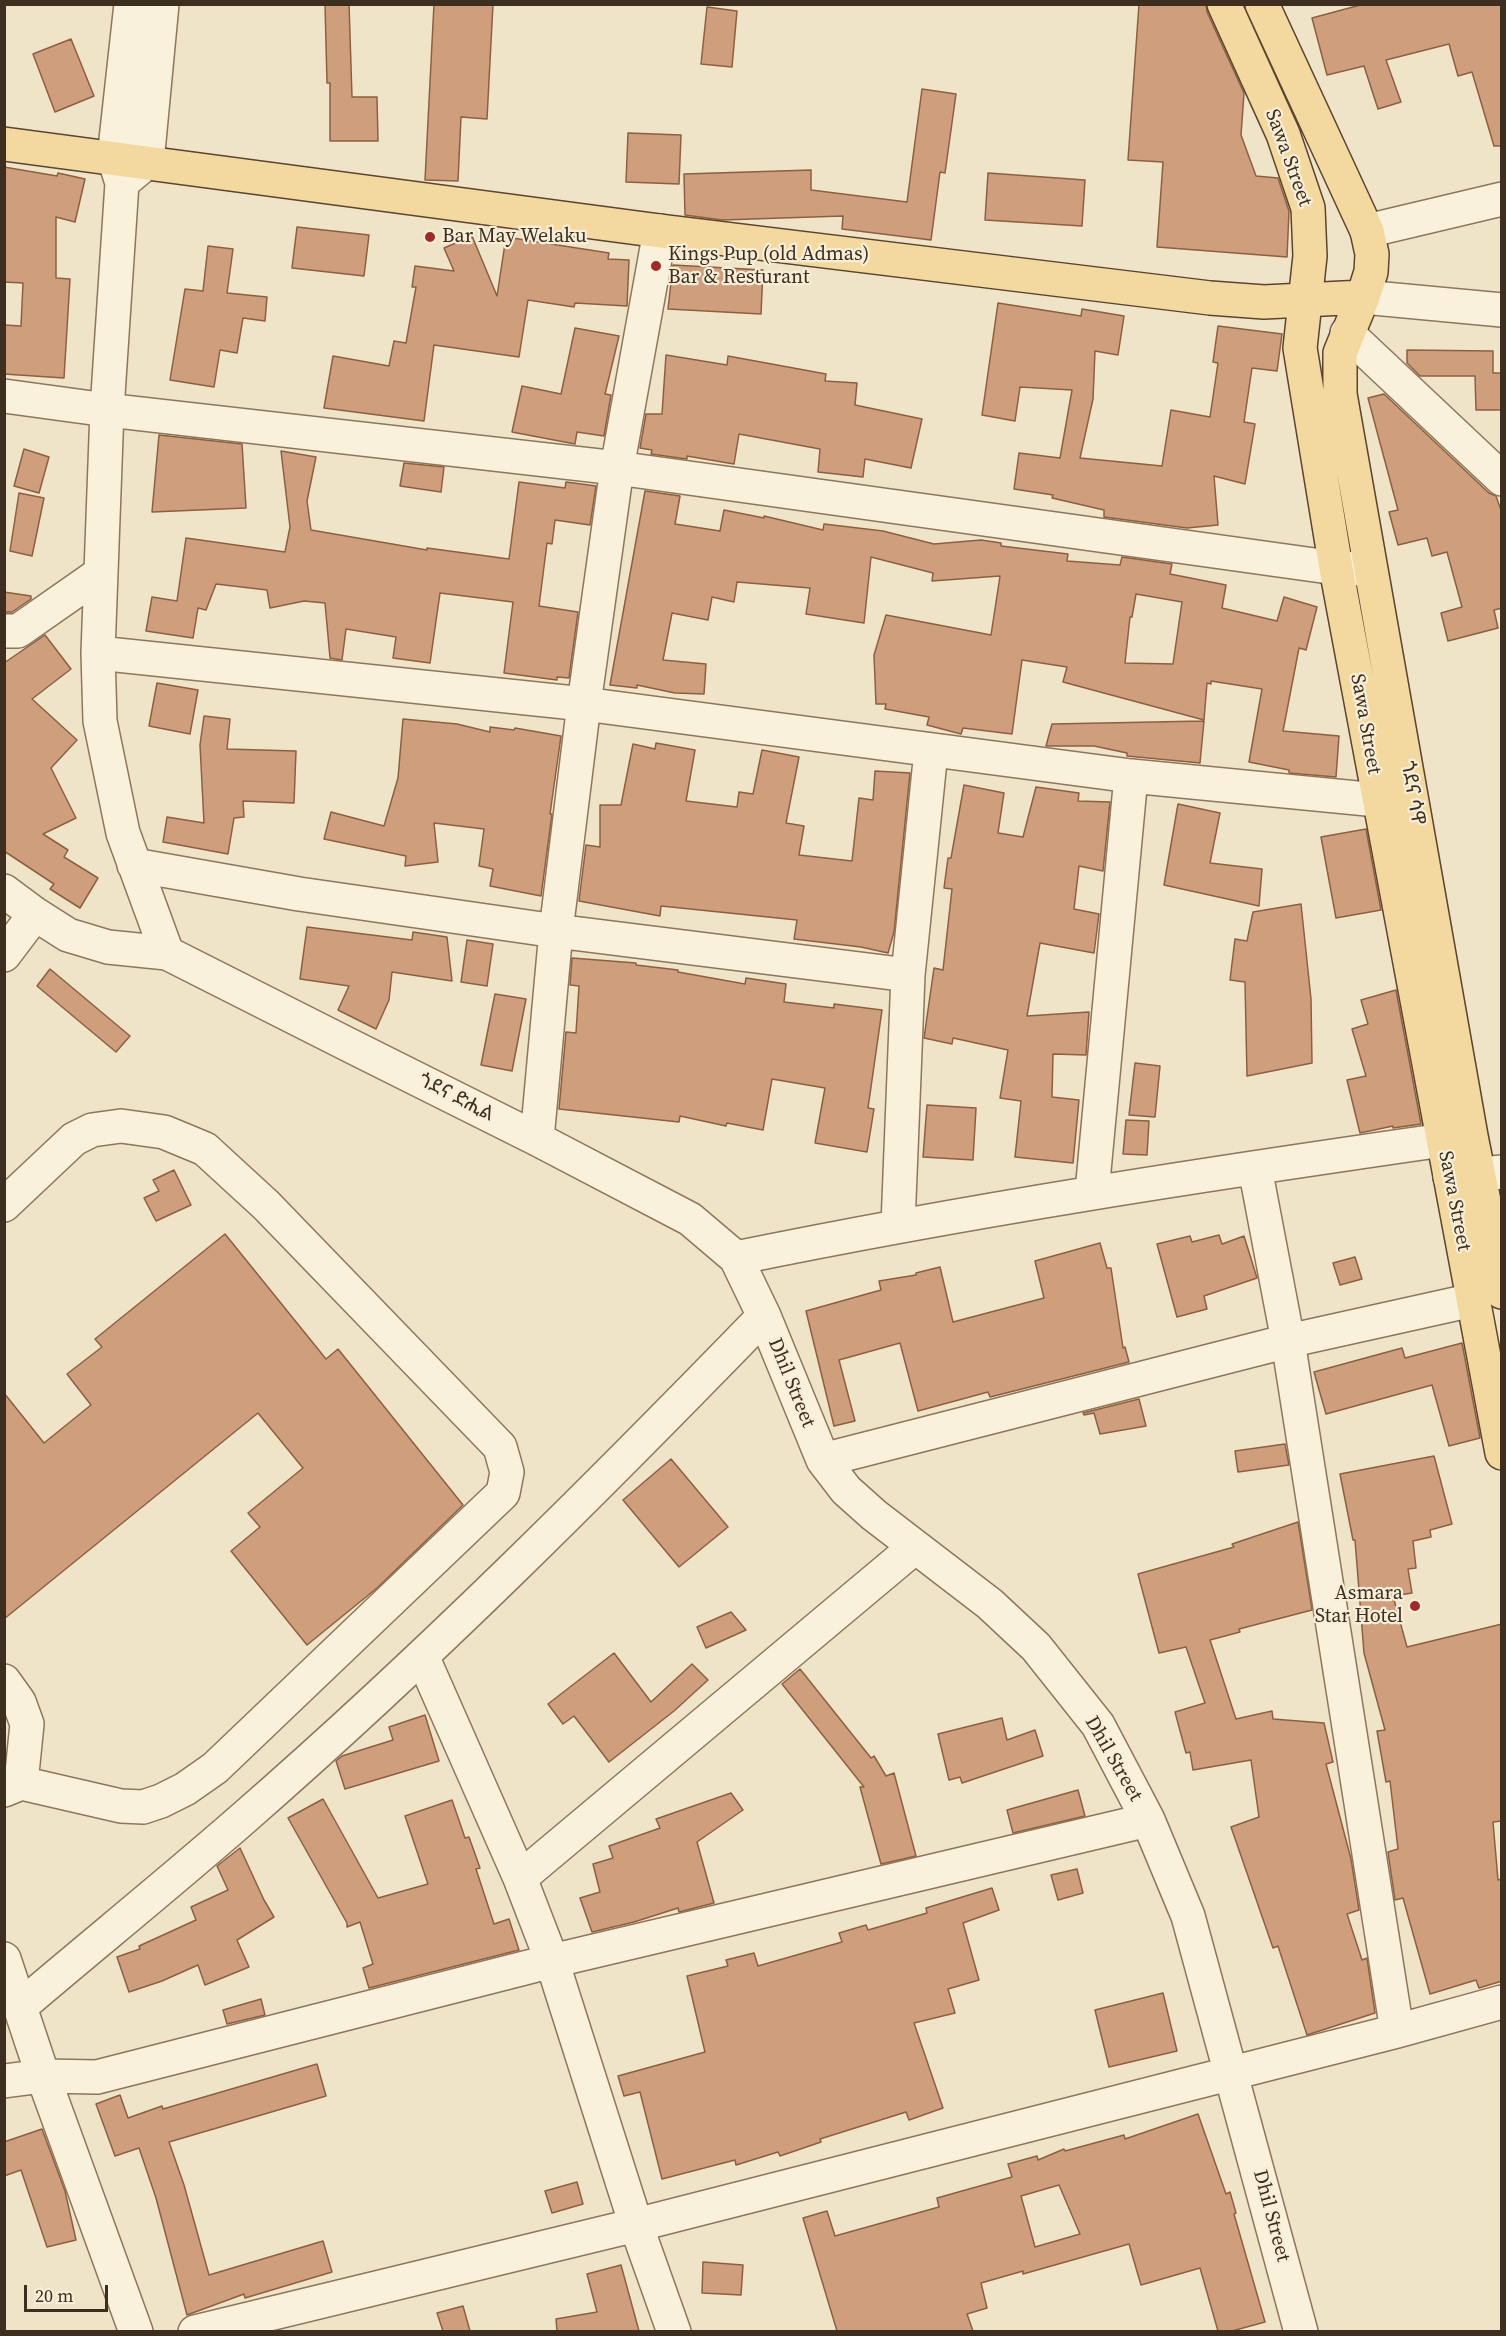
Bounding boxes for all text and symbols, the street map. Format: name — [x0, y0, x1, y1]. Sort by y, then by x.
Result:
street label: Sawa Street — [1259, 106, 1317, 210]
place label: Bar May Welaku — [442, 225, 587, 249]
marker: Bar May Welaku — [423, 230, 437, 244]
place label: Kings Pup (old Admas) Bar & Resturant — [668, 243, 869, 290]
marker: Kings Pup (old Admas) Bar & Resturant — [649, 259, 663, 273]
street label: Sawa Street — [1344, 672, 1386, 776]
street label: ጎደና ሳዋ — [1395, 759, 1429, 827]
street label: ጎደና ድሒል — [414, 1069, 498, 1127]
street label: Sawa Street — [1433, 1149, 1475, 1253]
street label: Dhil Street — [762, 1335, 820, 1431]
place label: Asmara Star Hotel — [1315, 1582, 1403, 1629]
marker: Asmara Star Hotel — [1408, 1599, 1422, 1613]
street label: Dhil Street — [1079, 1712, 1147, 1806]
street label: Dhil Street — [1247, 2167, 1295, 2265]
scale bar — [27, 2273, 111, 2311]
text: 20 m — [35, 2283, 73, 2308]

